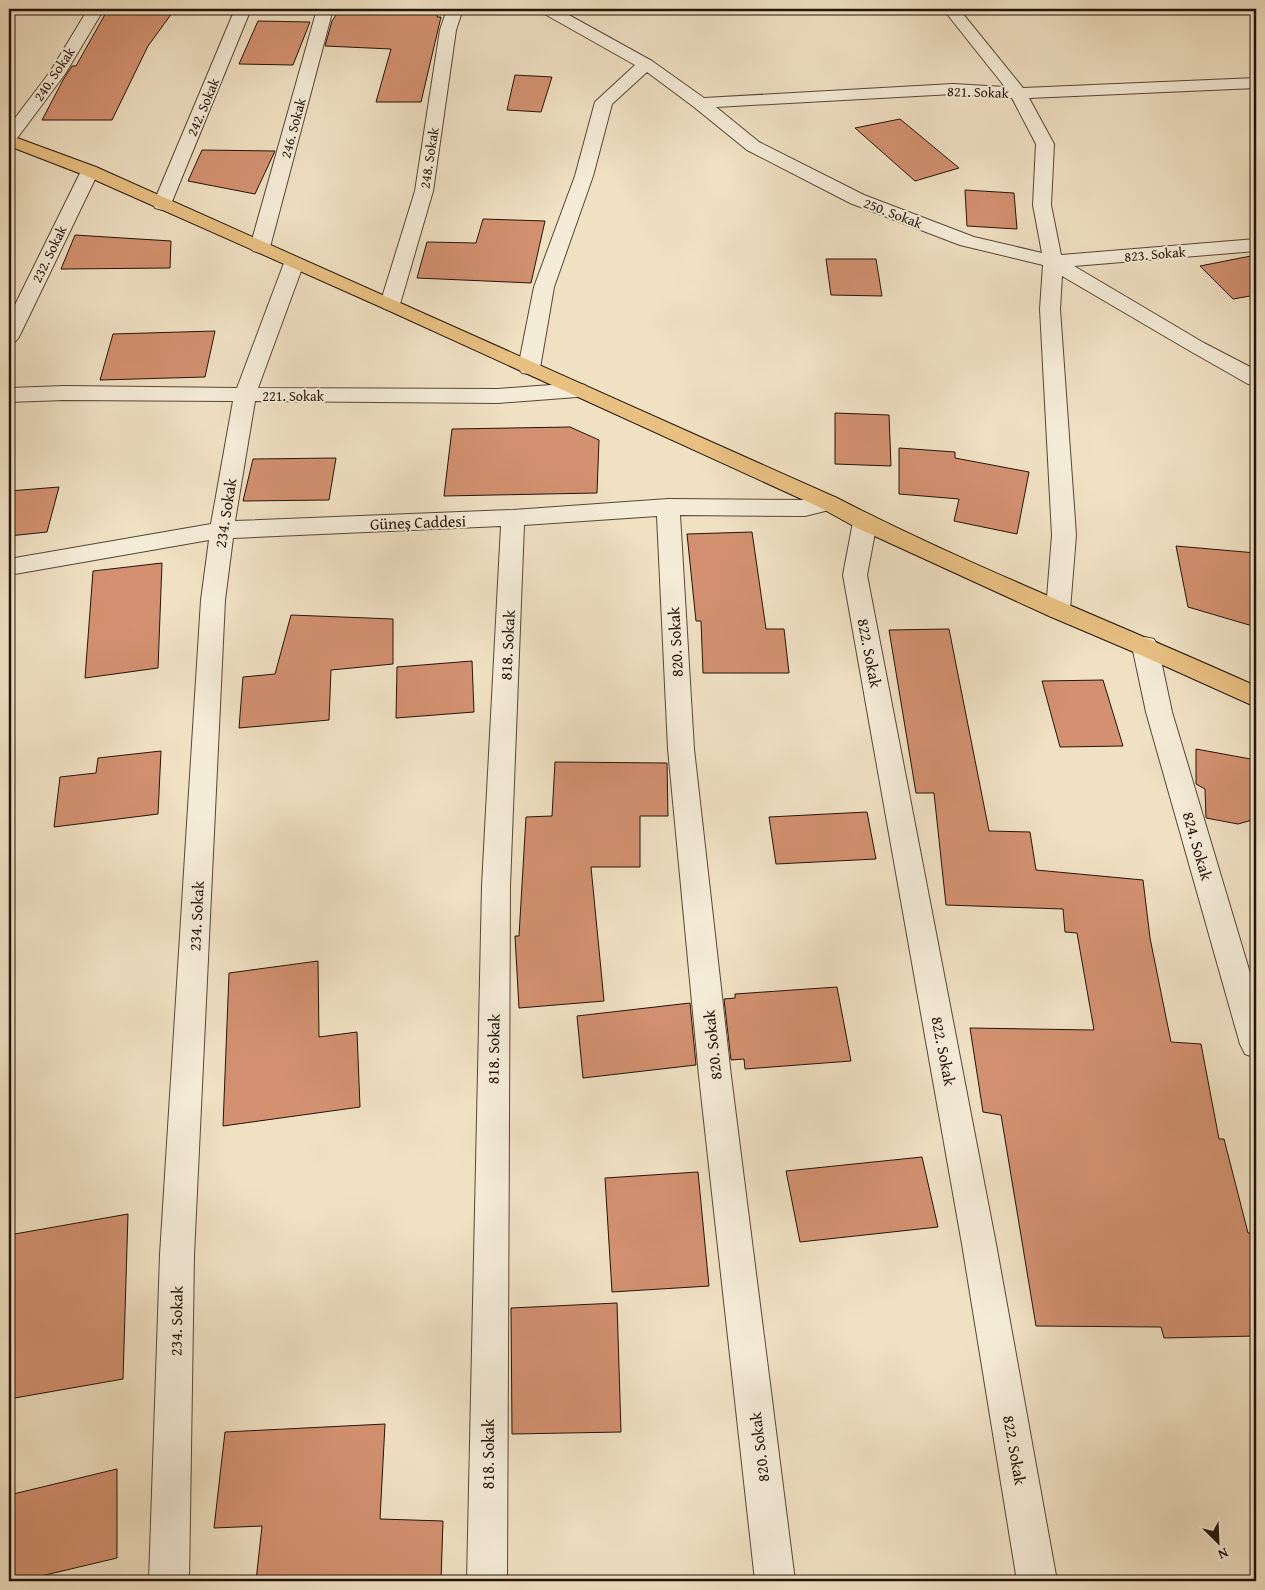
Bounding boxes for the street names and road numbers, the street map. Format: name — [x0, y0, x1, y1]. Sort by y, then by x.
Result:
street label: 240. Sokak — [29, 42, 80, 105]
street label: 242. Sokak — [182, 74, 225, 139]
street label: 821. Sokak — [947, 81, 1010, 103]
street label: 246. Sokak — [275, 95, 311, 160]
street label: 248. Sokak — [414, 125, 444, 190]
street label: 250. Sokak — [861, 193, 926, 234]
street label: 232. Sokak — [27, 221, 72, 286]
street label: 823. Sokak — [1123, 241, 1187, 267]
street label: 221. Sokak — [262, 386, 325, 406]
street label: 234. Sokak — [208, 476, 242, 550]
street label: Güneş Caddesi — [370, 508, 467, 536]
street label: 820. Sokak — [661, 605, 689, 678]
street label: 818. Sokak — [493, 608, 521, 681]
street label: 822. Sokak — [852, 616, 889, 691]
street label: 824. Sokak — [1177, 809, 1219, 884]
street label: 234. Sokak — [182, 879, 210, 952]
street label: 820. Sokak — [696, 1008, 728, 1081]
street label: 818. Sokak — [480, 1013, 506, 1084]
street label: 822. Sokak — [926, 1014, 963, 1089]
street label: 234. Sokak — [163, 1285, 189, 1356]
street label: 820. Sokak — [743, 1410, 775, 1483]
street label: 822. Sokak — [997, 1413, 1033, 1488]
street label: 818. Sokak — [476, 1418, 500, 1489]

